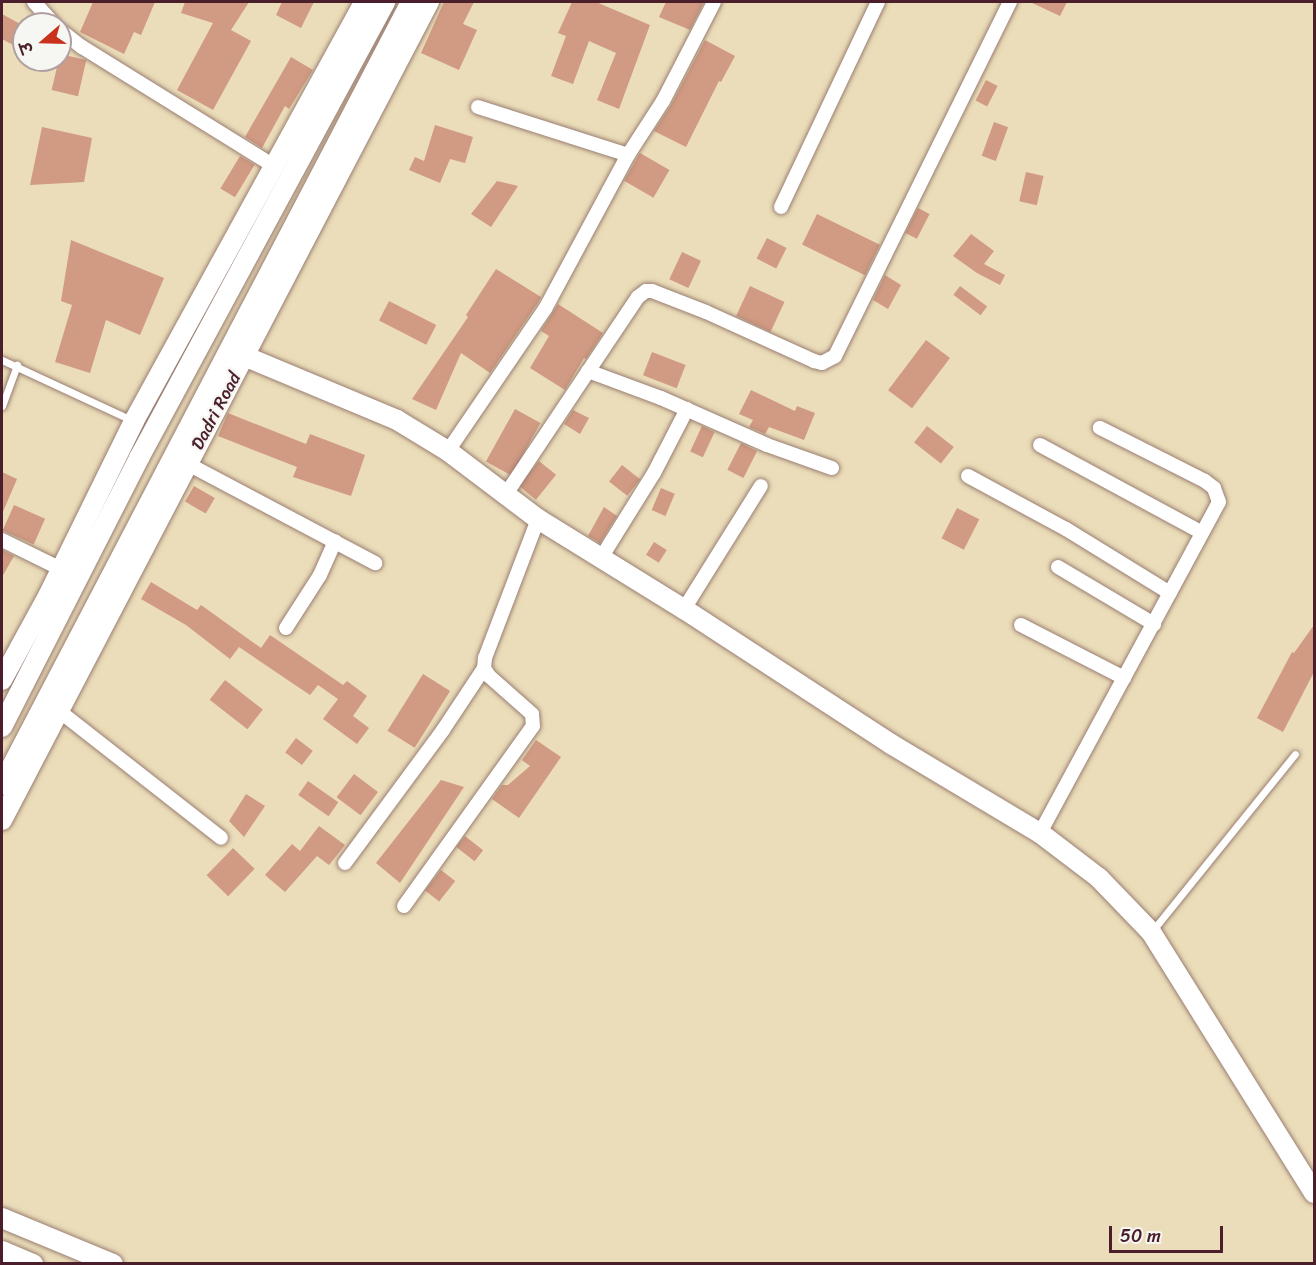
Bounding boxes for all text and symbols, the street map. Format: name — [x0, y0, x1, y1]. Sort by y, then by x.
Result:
north arrow — [12, 12, 72, 72]
text: उ — [11, 38, 42, 58]
street label: Dadri Road — [187, 368, 245, 454]
scale bar — [1112, 1214, 1226, 1252]
text: 50 m — [1120, 1220, 1161, 1252]

